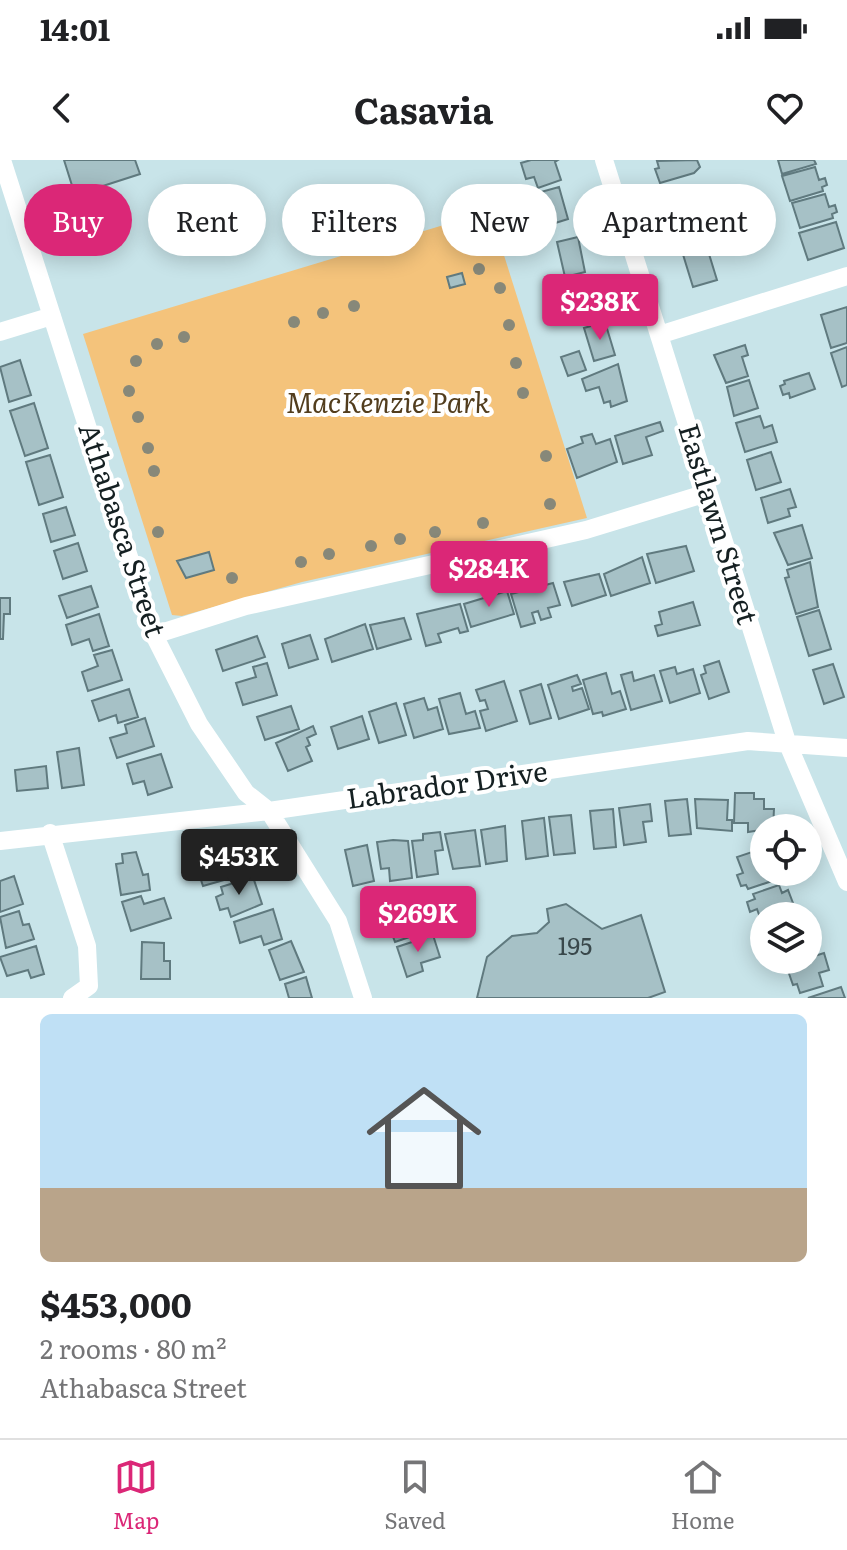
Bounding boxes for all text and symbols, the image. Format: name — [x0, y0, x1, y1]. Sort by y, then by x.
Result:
text: 14:01 — [40, 6, 110, 50]
text: Casavia — [354, 82, 493, 135]
icon: back — [40, 86, 84, 130]
icon: heart — [763, 86, 807, 130]
chip: Buy — [24, 184, 132, 256]
chip: Rent — [148, 184, 266, 256]
chip: Filters — [282, 184, 425, 256]
chip: New — [441, 184, 557, 256]
chip: Apartment — [573, 184, 776, 256]
pin: $238K — [544, 274, 656, 342]
text: $238K — [560, 280, 640, 319]
park label: MacKenzie Park — [286, 380, 491, 422]
street label: Athabasca Street — [70, 417, 178, 642]
street label: Eastlawn Street — [669, 418, 771, 630]
pin: $284K — [433, 541, 545, 609]
text: $284K — [449, 547, 529, 586]
street label: Labrador Drive — [344, 748, 550, 818]
map controls — [750, 814, 822, 974]
button: locate — [750, 814, 822, 886]
pin: $453K — [183, 829, 295, 897]
text: $453K — [199, 835, 279, 874]
pin: $269K — [362, 886, 474, 954]
text: $269K — [378, 892, 458, 931]
button: layers — [750, 902, 822, 974]
house number: 195 — [558, 927, 592, 962]
icon: home — [352, 1066, 496, 1210]
text: $453,000 — [40, 1278, 192, 1328]
text: 2 rooms · 80 m² — [40, 1328, 227, 1367]
text: Athabasca Street — [40, 1367, 247, 1406]
tab: Map — [113, 1455, 159, 1536]
tab: Saved — [385, 1455, 446, 1536]
tab: Home — [671, 1455, 734, 1536]

